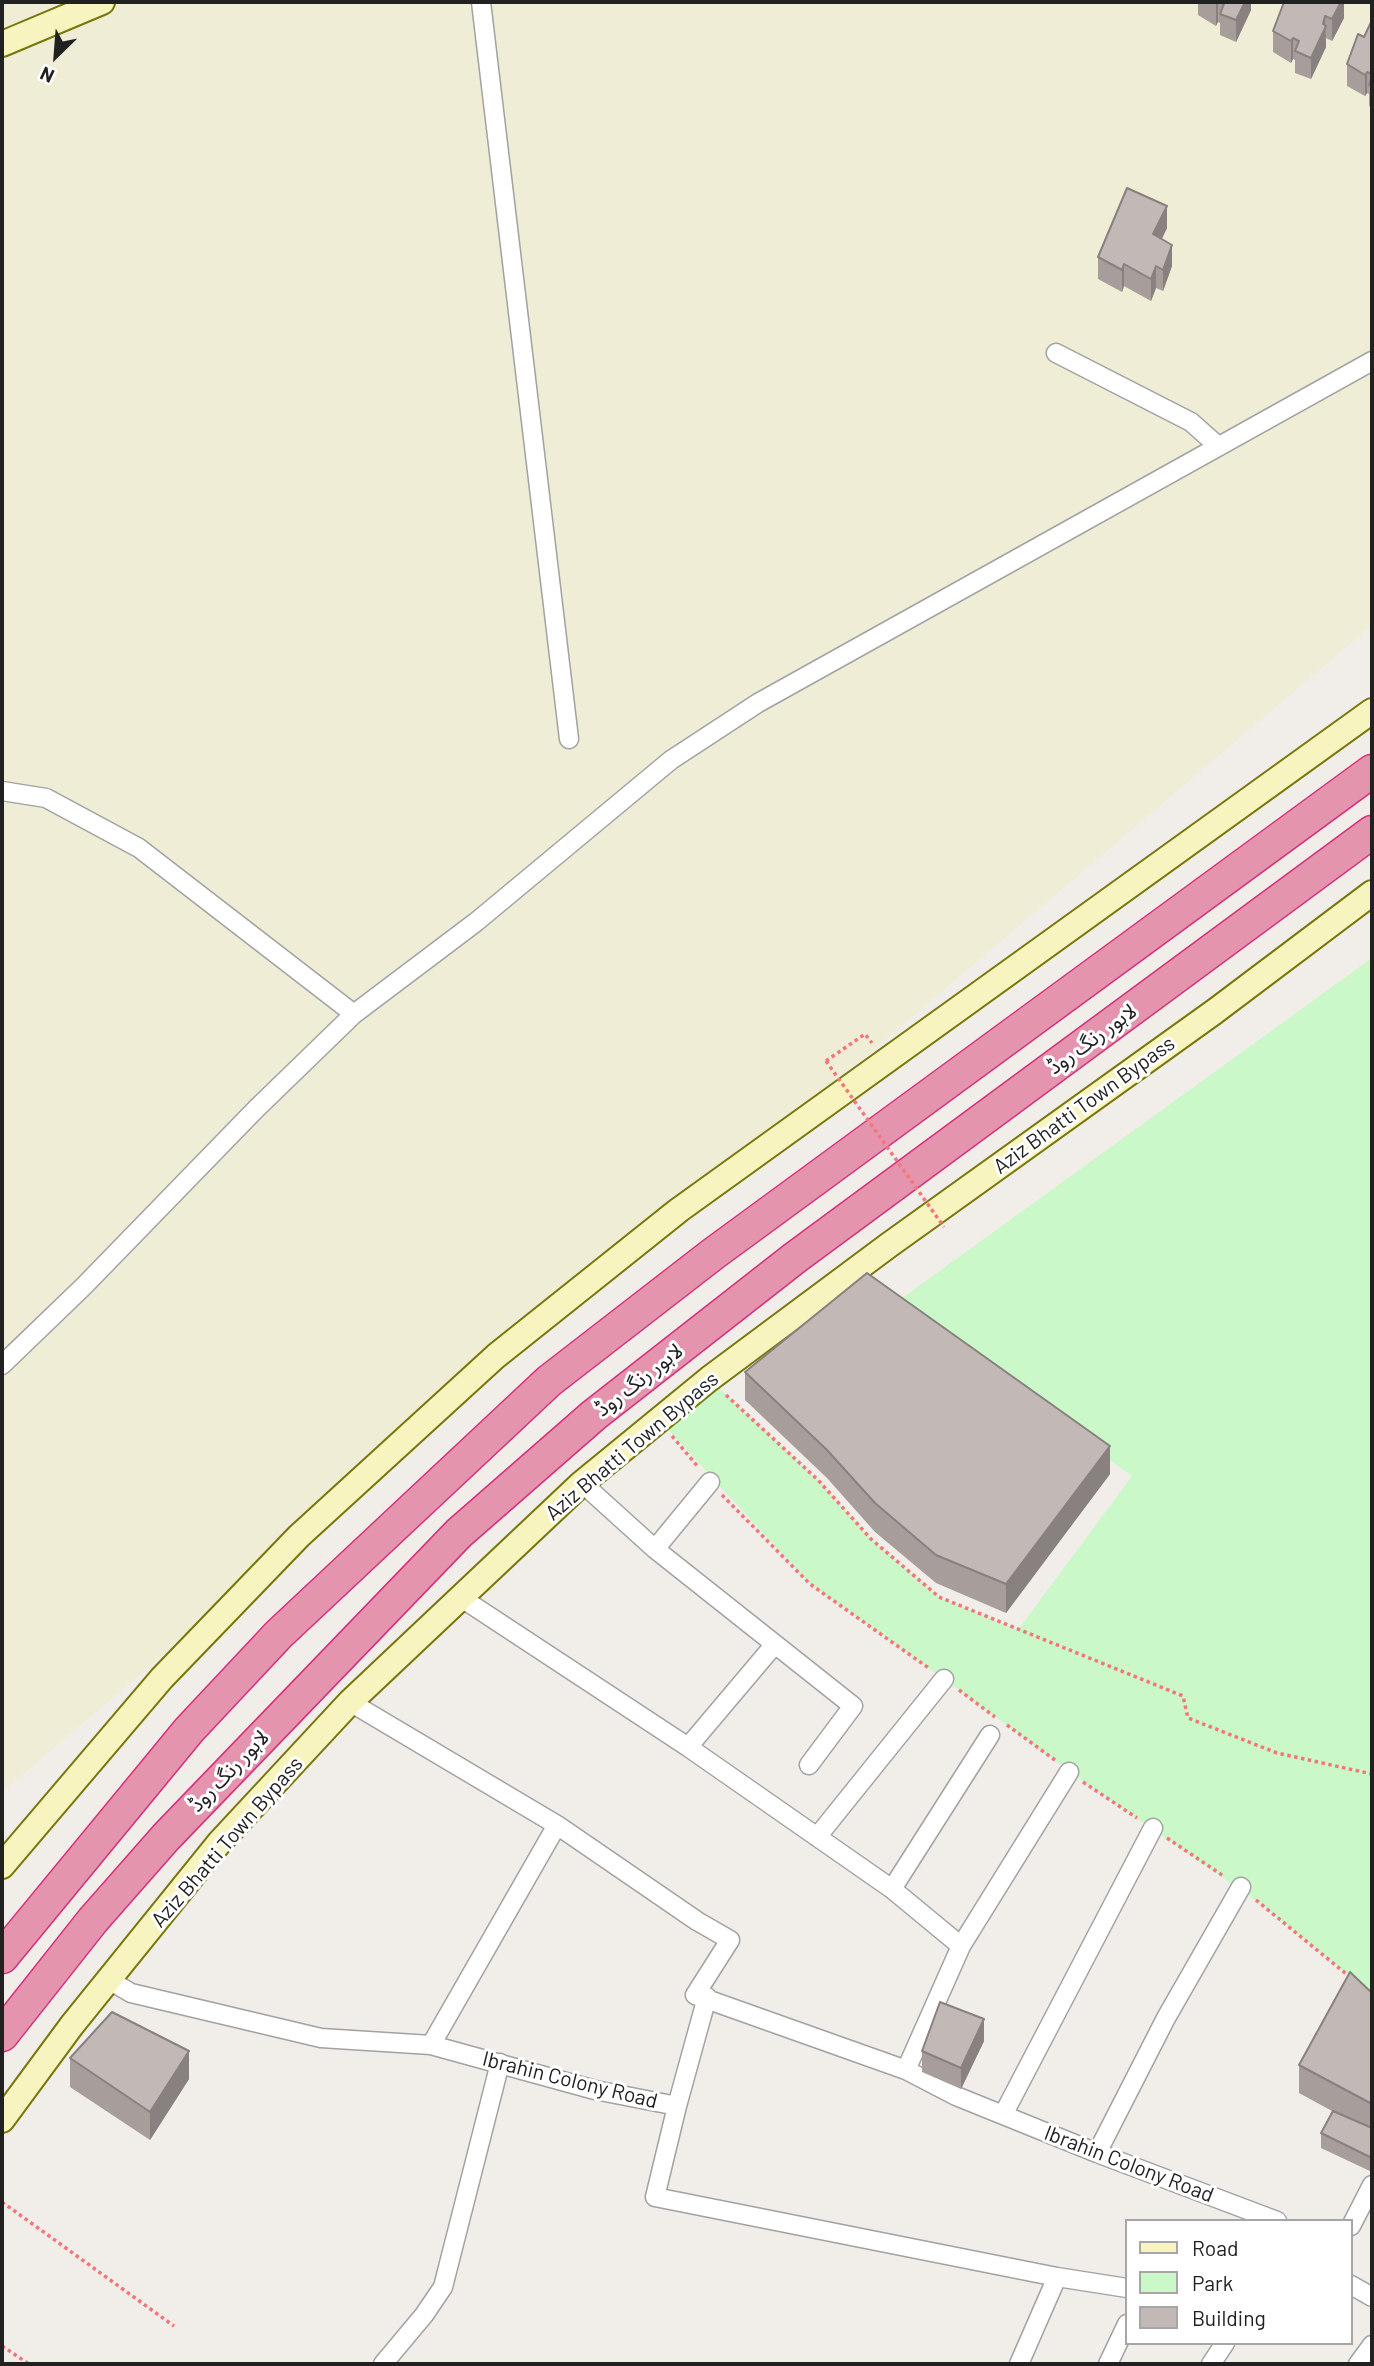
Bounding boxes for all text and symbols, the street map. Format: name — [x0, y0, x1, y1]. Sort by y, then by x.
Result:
north arrow — [21, 21, 91, 91]
text: N — [36, 62, 58, 89]
street label: لاہور رنگ روڈ — [1042, 998, 1142, 1080]
street label: Aziz Bhatti Town Bypass — [988, 1031, 1180, 1179]
street label: لاہور رنگ روڈ — [590, 1338, 688, 1422]
street label: Aziz Bhatti Town Bypass — [540, 1366, 724, 1526]
street label: لاہور رنگ روڈ — [184, 1725, 274, 1817]
street label: Aziz Bhatti Town Bypass — [146, 1751, 308, 1933]
street label: Ibrahin Colony Road — [480, 2046, 660, 2114]
street label: Ibrahin Colony Road — [1041, 2120, 1217, 2208]
legend — [1126, 2219, 1353, 2345]
text: Road — [1192, 2235, 1238, 2260]
text: Park — [1192, 2270, 1233, 2295]
text: Building — [1192, 2305, 1266, 2330]

